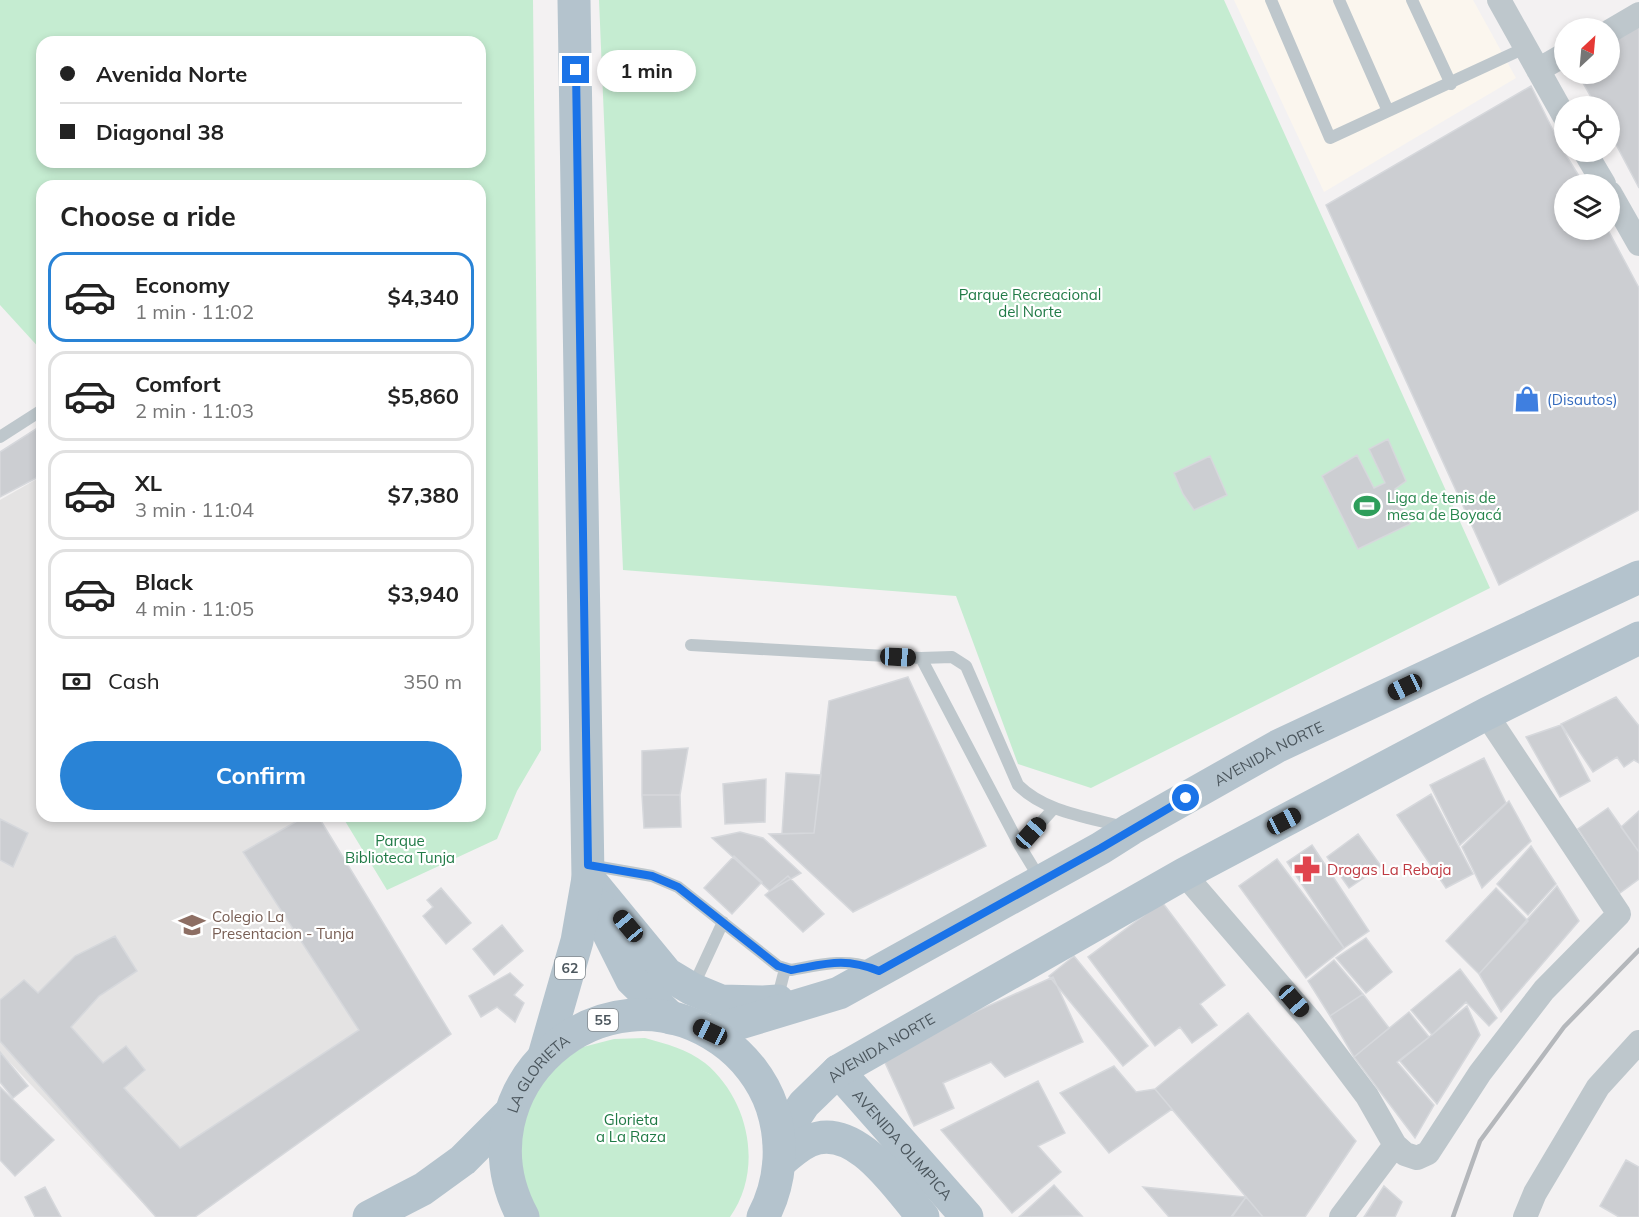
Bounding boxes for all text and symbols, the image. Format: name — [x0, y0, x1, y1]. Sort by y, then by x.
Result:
north arrow — [1554, 18, 1620, 84]
map controls — [1554, 18, 1620, 240]
callout: 1 min — [597, 49, 696, 91]
route end — [562, 56, 589, 83]
text: 1 min — [620, 58, 673, 83]
text: Avenida Norte — [96, 60, 247, 88]
button: locate — [1554, 96, 1620, 162]
text: Diagonal 38 — [96, 118, 224, 146]
button: layers — [1554, 174, 1620, 240]
text: Choose a ride — [60, 199, 236, 233]
icon: car — [63, 270, 117, 324]
text: Economy — [135, 271, 230, 299]
text: $4,340 — [388, 283, 459, 311]
park label: Parque Recreacional del Norte — [959, 285, 1101, 321]
text: 1 min · 11:02 — [135, 299, 254, 324]
icon: car — [63, 369, 117, 423]
text: Comfort — [135, 370, 221, 398]
text: $5,860 — [388, 382, 459, 410]
shop icon: (Disautos) — [1512, 384, 1542, 414]
place label: (Disautos) — [1547, 390, 1618, 409]
text: 2 min · 11:03 — [135, 398, 254, 423]
icon: car — [63, 468, 117, 522]
text: XL — [135, 469, 162, 497]
text: $7,380 — [388, 481, 459, 509]
place label: Liga de tenis de mesa de Boyacá — [1387, 488, 1502, 524]
sports icon: Liga de tenis de mesa de Boyacá — [1352, 491, 1382, 521]
text: 3 min · 11:04 — [135, 497, 254, 522]
icon: car — [63, 567, 117, 621]
text: Black — [135, 568, 193, 596]
text: $3,940 — [388, 580, 459, 608]
text: 4 min · 11:05 — [135, 596, 254, 621]
car — [880, 647, 916, 667]
icon: cash — [60, 665, 93, 698]
text: Cash — [108, 667, 160, 695]
text: 350 m — [403, 669, 462, 694]
car — [1385, 671, 1425, 703]
street label: AVENIDA NORTE — [1210, 716, 1327, 790]
button: Confirm — [60, 741, 462, 810]
route start — [1172, 784, 1199, 811]
car — [1264, 805, 1304, 837]
car — [1012, 814, 1050, 852]
park label: Parque Biblioteca Tunja — [345, 831, 455, 867]
pharmacy icon: Drogas La Rebaja — [1292, 854, 1322, 884]
place label: Drogas La Rebaja — [1327, 860, 1452, 879]
car — [610, 906, 646, 946]
place label: Colegio La Presentacion - Tunja — [212, 907, 354, 943]
school or university icon: Colegio La Presentacion - Tunja — [177, 910, 207, 940]
road number: 62 — [555, 957, 585, 979]
car — [1275, 982, 1313, 1020]
street label: AVENIDA NORTE — [823, 1008, 938, 1086]
road number: 55 — [588, 1009, 618, 1031]
car — [690, 1016, 730, 1048]
street label: LA GLORIETA — [502, 1030, 573, 1115]
street label: AVENIDA OLIMPICA — [849, 1085, 957, 1204]
park label: Glorieta a La Raza — [596, 1110, 666, 1146]

